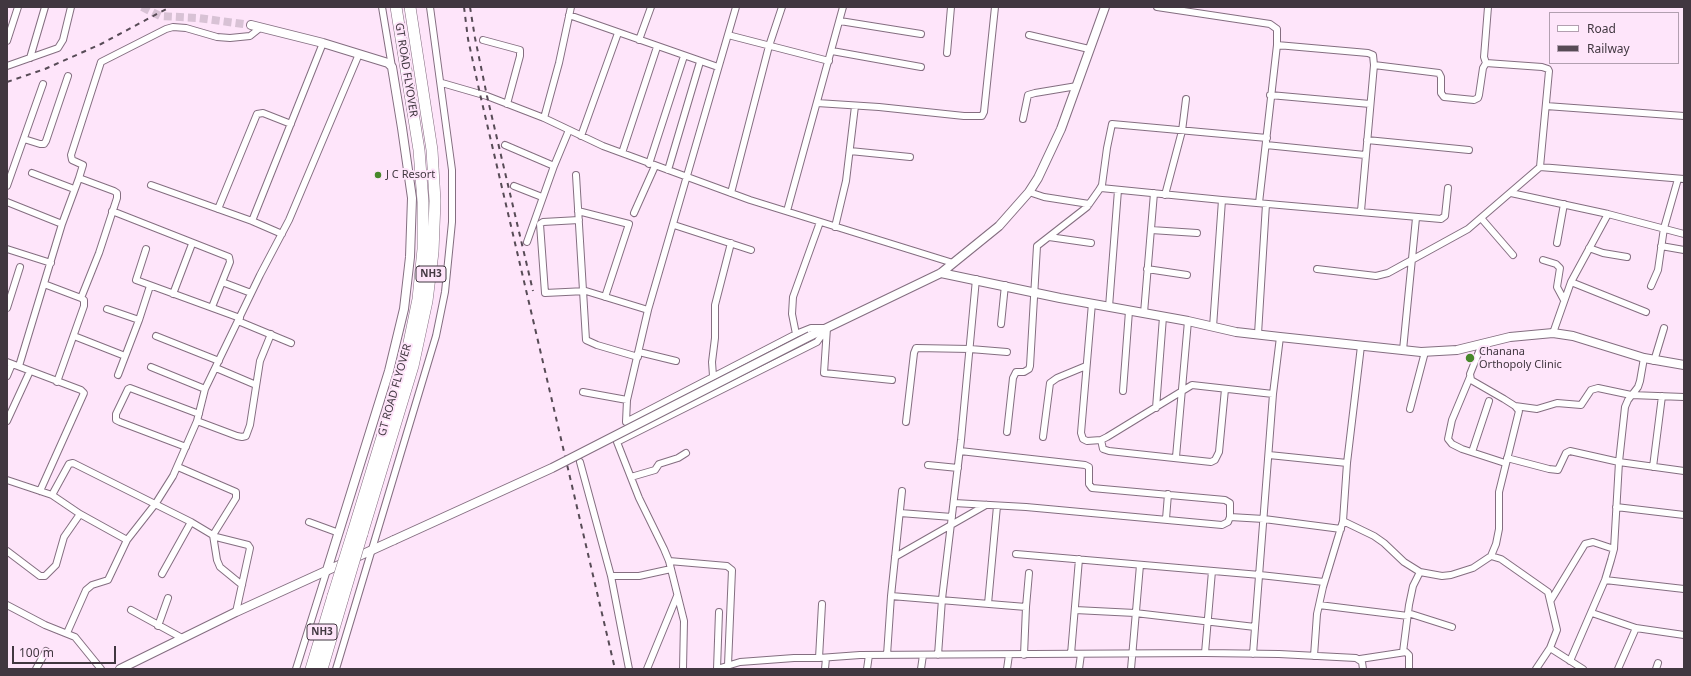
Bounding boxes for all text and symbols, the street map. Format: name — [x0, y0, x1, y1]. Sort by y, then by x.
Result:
legend — [1549, 12, 1679, 64]
text: Road — [1587, 20, 1616, 37]
street label: GT ROAD FLYOVER — [392, 22, 420, 118]
text: Railway — [1587, 40, 1630, 57]
place label: J C Resort — [386, 168, 435, 182]
marker: J C Resort — [373, 170, 383, 180]
road number: NH3 — [416, 266, 446, 282]
street label: GT ROAD FLYOVER — [376, 342, 414, 438]
place label: Chanana Orthopoly Clinic — [1479, 345, 1562, 371]
marker: Chanana Orthopoly Clinic — [1464, 352, 1476, 364]
road number: NH3 — [307, 624, 337, 640]
scale bar — [14, 638, 118, 664]
text: 100 m — [19, 644, 54, 661]

